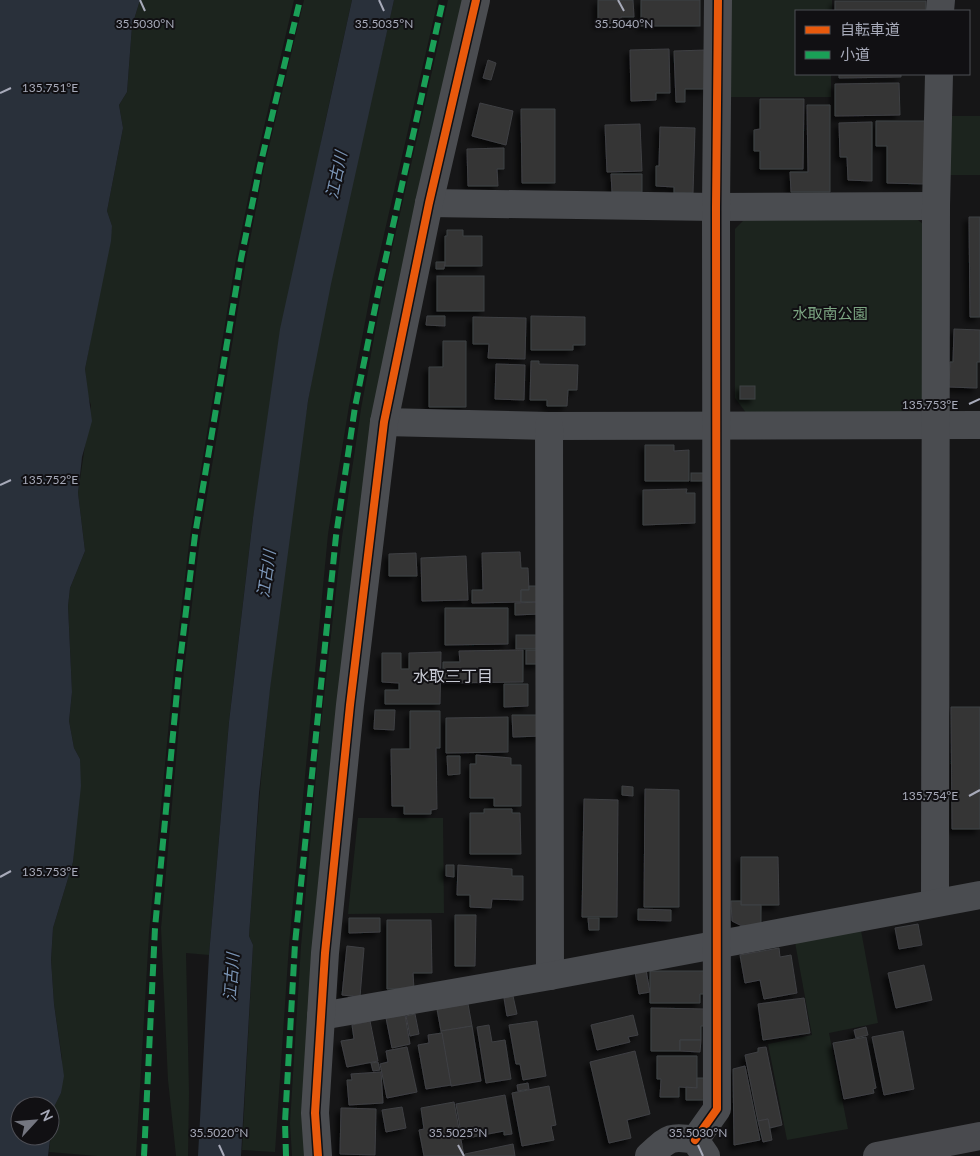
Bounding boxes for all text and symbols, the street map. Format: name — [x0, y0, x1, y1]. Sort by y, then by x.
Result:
legend — [795, 10, 970, 75]
text: 35.5030°N — [116, 16, 174, 31]
text: 35.5035°N — [355, 16, 413, 31]
text: 35.5040°N — [595, 16, 653, 31]
text: 自転車道 — [840, 20, 900, 38]
text: 小道 — [840, 45, 870, 63]
text: 135.751°E — [22, 80, 78, 95]
water label: 江古川 — [321, 147, 350, 200]
park label: 水取南公園 — [792, 304, 868, 322]
text: 135.753°E — [902, 397, 958, 412]
text: 135.752°E — [22, 472, 78, 487]
water label: 江古川 — [253, 547, 279, 599]
district label: 水取三丁目 — [413, 666, 493, 685]
text: 135.754°E — [902, 788, 958, 803]
text: 135.753°E — [22, 864, 78, 879]
water label: 江古川 — [219, 950, 242, 1002]
north arrow — [10, 1096, 60, 1146]
text: N — [37, 1107, 57, 1124]
text: 35.5020°N — [190, 1125, 248, 1140]
text: 35.5025°N — [429, 1125, 487, 1140]
text: 35.5030°N — [669, 1125, 727, 1140]

